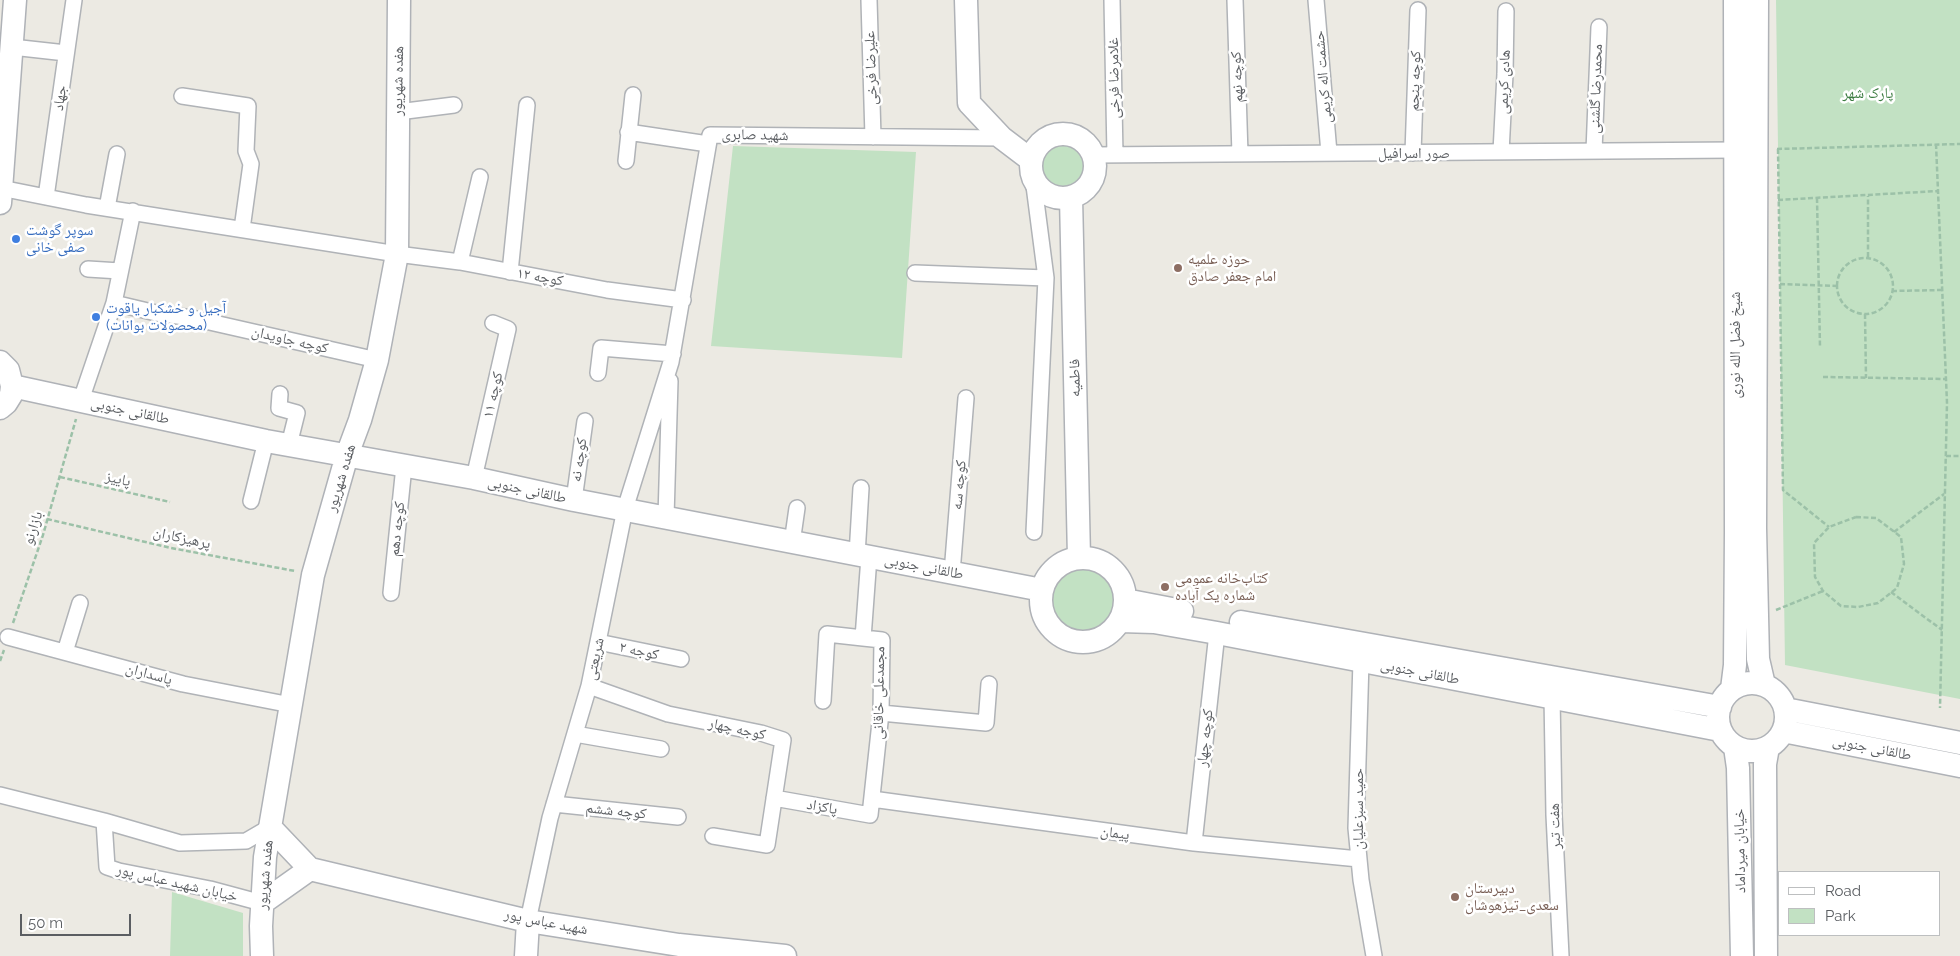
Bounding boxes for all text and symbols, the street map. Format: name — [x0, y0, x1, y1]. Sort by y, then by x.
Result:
street label: حشمت اله کریمی — [1310, 30, 1336, 124]
street label: علیرضا فرخی — [861, 31, 881, 105]
street label: غلامرضا فرخی — [1104, 37, 1124, 119]
street label: محمدرضا گلشنی — [1585, 44, 1607, 134]
street label: هفده شهریور — [388, 46, 408, 116]
street label: هادی کریمی — [1494, 49, 1514, 115]
street label: کوچه پنجم — [1405, 50, 1425, 112]
street label: کوچه نهم — [1227, 51, 1247, 103]
street label: جهاد — [49, 84, 71, 112]
park label: پارک شهر — [1842, 84, 1894, 102]
street label: شهید صابری — [721, 125, 789, 145]
street label: صور اسرافیل — [1378, 144, 1450, 162]
place label: سوپر گوشت صفی خانی — [26, 221, 93, 256]
marker: سوپر گوشت صفی خانی — [10, 233, 22, 245]
place label: حوزه علمیه امام جعفر صادق — [1188, 250, 1276, 285]
marker: حوزه علمیه امام جعفر صادق — [1172, 262, 1184, 274]
street label: کوچه ۱۲ — [515, 264, 565, 290]
street label: شیخ فضل الله نوری — [1726, 292, 1744, 398]
place label: آجیل و خشکبار یاقوت (محصولات بوانات) — [106, 299, 226, 334]
marker: آجیل و خشکبار یاقوت (محصولات بوانات) — [90, 311, 102, 323]
street label: کوچه جاویدان — [250, 322, 330, 358]
street label: فاطمیه — [1066, 359, 1084, 397]
street label: کوچه ۱۱ — [479, 370, 507, 420]
street label: طالقانی جنوبی — [89, 394, 171, 428]
street label: کوچه نه — [567, 437, 591, 483]
street label: هفده شهریور — [322, 442, 360, 514]
street label: کوچه سه — [948, 459, 970, 511]
street label: پاییز — [104, 467, 132, 491]
street label: طالقانی جنوبی — [486, 473, 568, 507]
street label: کوچه دهم — [385, 501, 409, 557]
street label: بازارنو — [19, 509, 47, 547]
street label: پرهیزکاران — [152, 523, 212, 553]
street label: طالقانی جنوبی — [883, 551, 965, 583]
place label: کتاب‌خانه عمومی شماره یک آباده — [1175, 569, 1268, 604]
marker: کتاب‌خانه عمومی شماره یک آباده — [1159, 581, 1171, 593]
street label: شریعتی — [582, 636, 608, 682]
street label: کوجه ۲ — [618, 638, 660, 664]
street label: مجمدعلی خاقانی — [869, 646, 889, 740]
street label: طالقانی جنوبی — [1379, 656, 1461, 688]
street label: پاسداران — [124, 659, 174, 689]
street label: کوچه چهار — [1193, 708, 1217, 768]
street label: کوجه چهار — [707, 714, 767, 744]
street label: طالقانی جنوبی — [1831, 732, 1913, 764]
street label: حمید سبزعلیان — [1349, 768, 1367, 850]
street label: پاکزاد — [805, 795, 839, 819]
street label: کوچه ششم — [585, 799, 647, 823]
street label: هفت تیر — [1545, 803, 1565, 849]
street label: خیابان میرداماد — [1730, 809, 1750, 893]
street label: پیمان — [1099, 822, 1131, 844]
street label: هفده شهریور — [253, 839, 277, 911]
street label: خیابان شهید عباس پور — [115, 860, 239, 906]
legend — [1778, 871, 1940, 936]
place label: دبیرستان سعدی_تیزهوشان — [1465, 879, 1559, 914]
text: Road — [1825, 882, 1861, 900]
marker: دبیرستان سعدی_تیزهوشان — [1449, 891, 1461, 903]
scale bar — [22, 904, 134, 936]
street label: شهید عباس پور — [503, 905, 589, 939]
text: Park — [1825, 907, 1856, 925]
text: 50 m — [28, 914, 63, 932]

